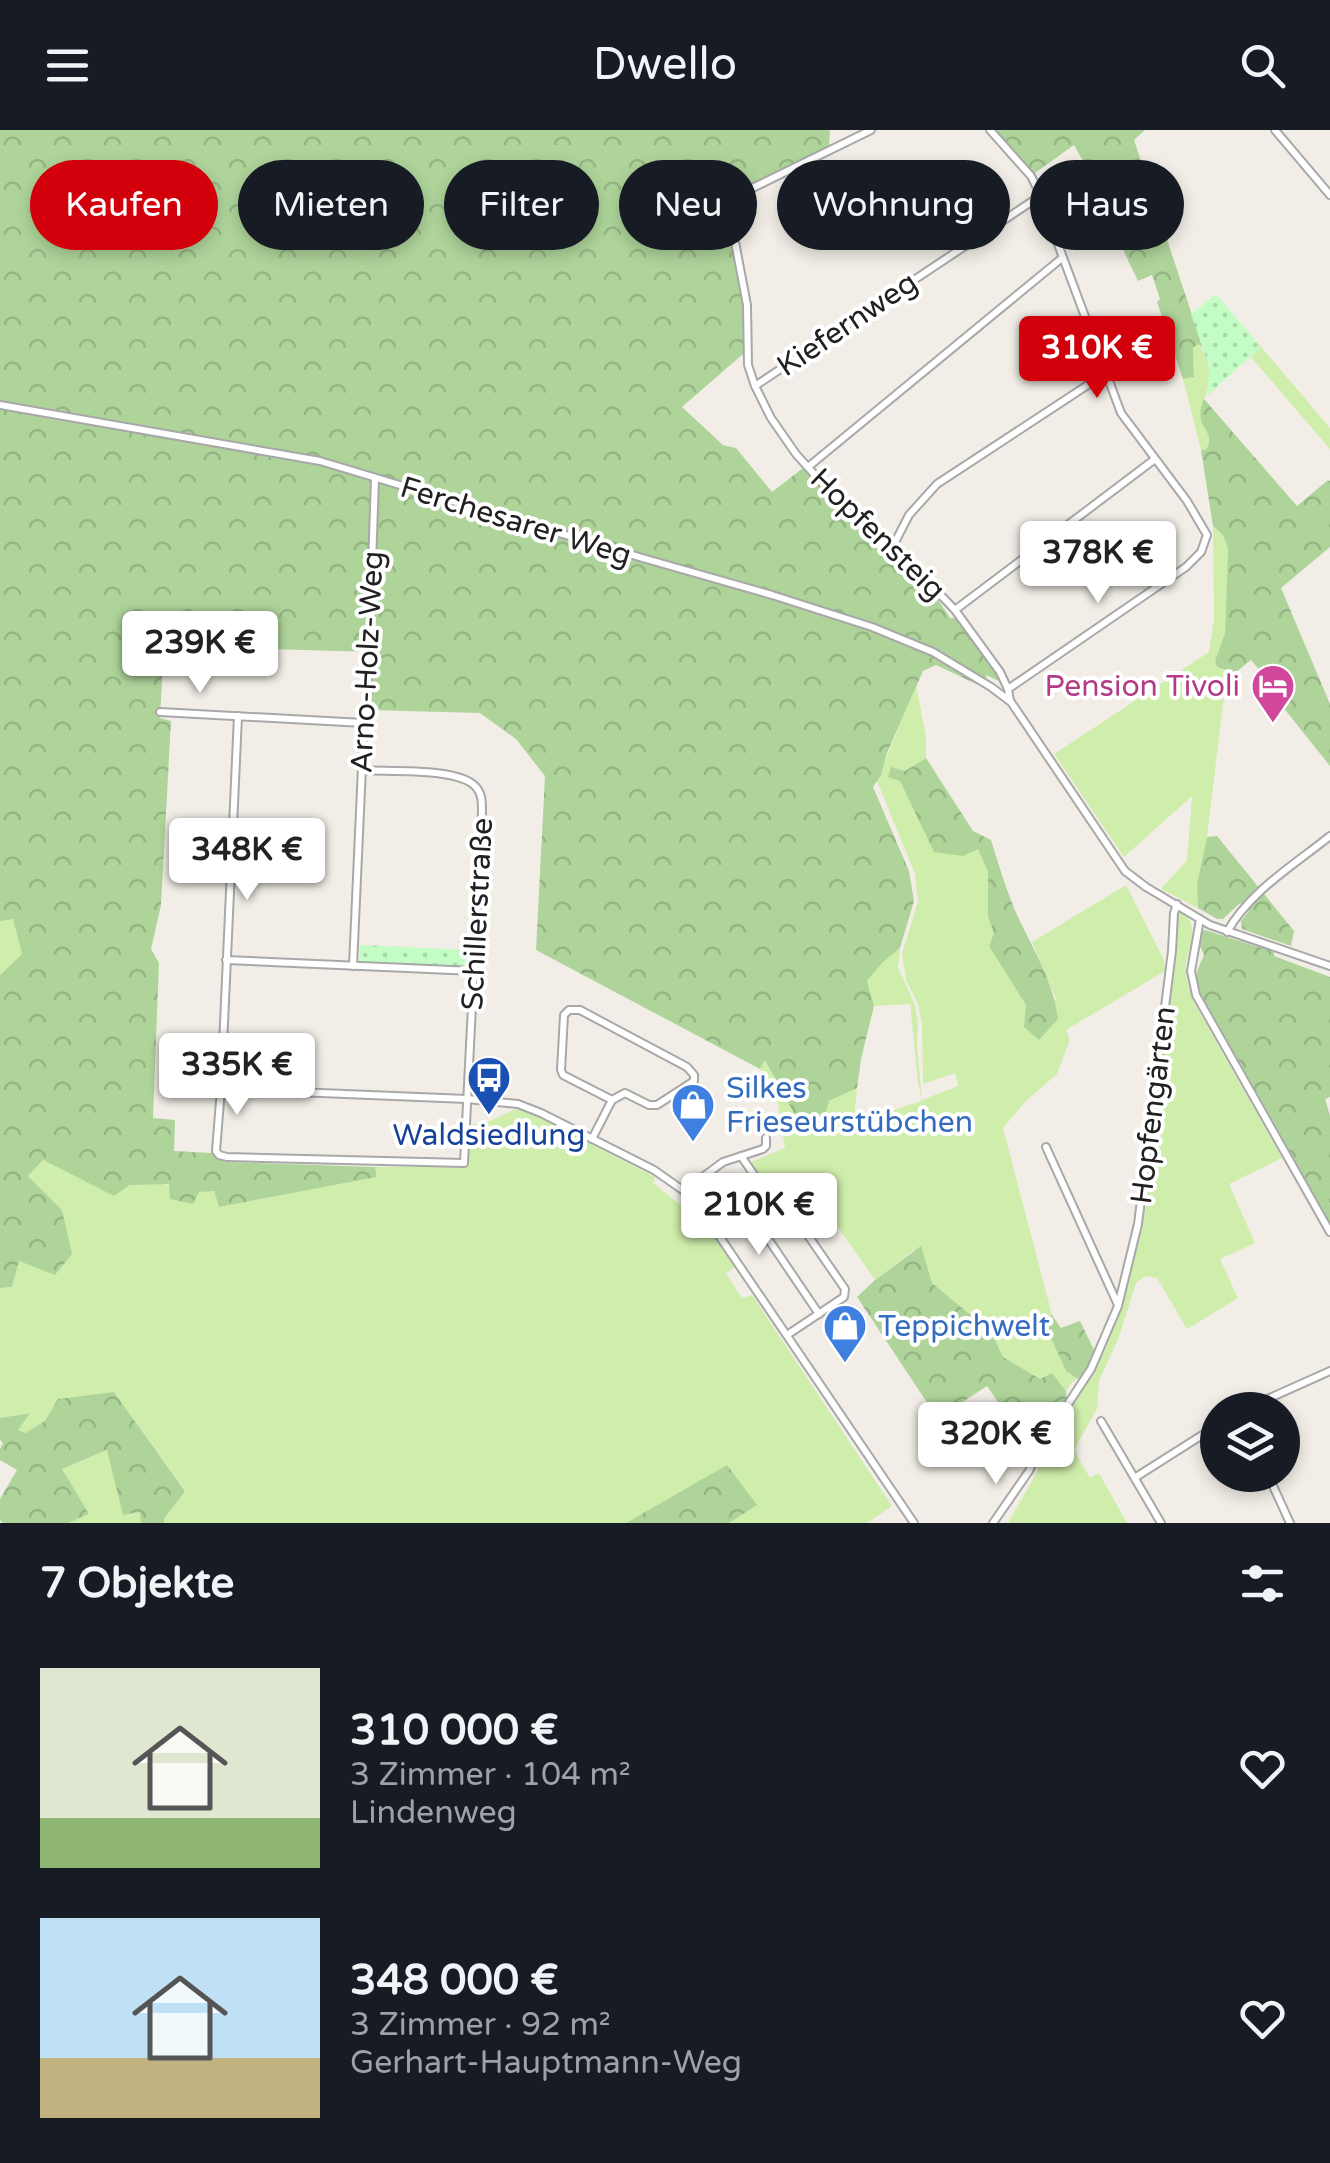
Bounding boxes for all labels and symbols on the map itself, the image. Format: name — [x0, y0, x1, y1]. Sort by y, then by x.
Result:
street label: Kiefernweg — [770, 264, 924, 385]
pin: 310K € — [1016, 316, 1178, 401]
street label: Hopfensteig — [802, 461, 953, 608]
street label: Ferchesarer Weg — [396, 469, 636, 574]
pin: 378K € — [1017, 521, 1179, 606]
street label: Arno-Holz-Weg — [343, 550, 392, 774]
pin: 239K € — [119, 611, 281, 696]
hotel icon: Pension Tivoli — [1250, 663, 1296, 724]
place label: Pension Tivoli — [1045, 668, 1240, 705]
street label: Schillerstraße — [454, 817, 501, 1011]
pin: 348K € — [166, 818, 328, 903]
street label: Hopfengärten — [1123, 1004, 1184, 1206]
pin: 335K € — [156, 1033, 318, 1118]
bus stop icon: Waldsiedlung — [466, 1055, 512, 1116]
place label: Silkes Frieseurstübchen — [726, 1070, 973, 1141]
shop icon: Silkes Frieseurstübchen — [670, 1082, 716, 1143]
place label: Waldsiedlung — [392, 1117, 586, 1154]
pin: 210K € — [678, 1173, 840, 1258]
shop icon: Teppichwelt — [822, 1303, 868, 1364]
place label: Teppichwelt — [878, 1308, 1050, 1345]
pin: 320K € — [915, 1402, 1077, 1487]

